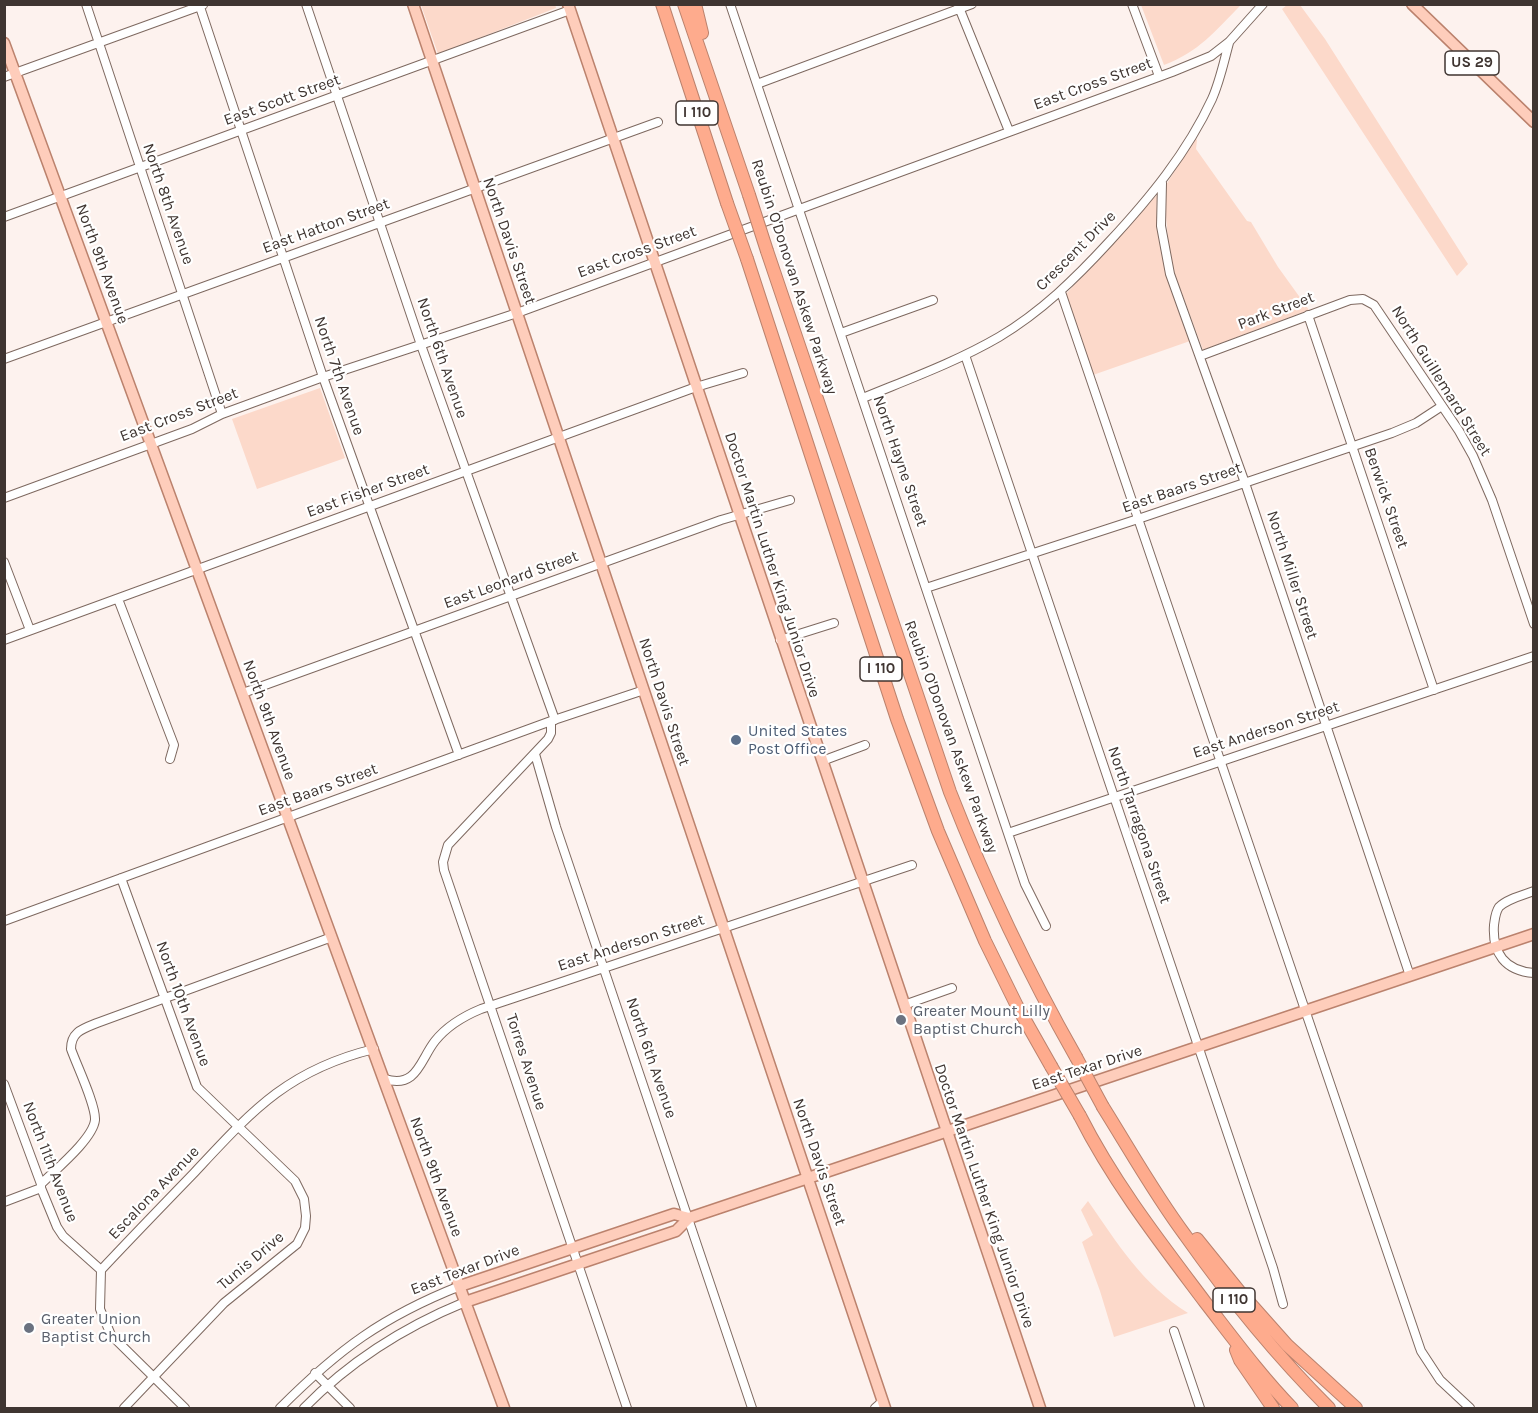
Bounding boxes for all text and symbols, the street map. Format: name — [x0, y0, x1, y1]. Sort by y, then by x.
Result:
road number: US 29 — [1445, 51, 1499, 75]
street label: East Cross Street — [1031, 54, 1155, 114]
street label: East Scott Street — [221, 70, 343, 130]
road number: I 110 — [676, 101, 718, 125]
street label: North 8th Avenue — [138, 141, 198, 267]
street label: Reubin O'Donovan Askew Parkway — [747, 157, 841, 397]
street label: North Davis Street — [478, 175, 540, 307]
street label: East Hatton Street — [260, 194, 392, 258]
street label: North 9th Avenue — [71, 201, 133, 327]
street label: Crescent Drive — [1032, 207, 1120, 295]
street label: East Cross Street — [575, 222, 699, 282]
street label: Park Street — [1235, 288, 1317, 334]
street label: North 6th Avenue — [412, 295, 472, 421]
street label: North Guillemard Street — [1387, 302, 1495, 460]
street label: North 7th Avenue — [310, 314, 368, 438]
street label: East Cross Street — [117, 384, 241, 446]
street label: North Hayne Street — [869, 393, 931, 529]
street label: Doctor Martin Luther King Junior Drive — [720, 430, 824, 700]
street label: Berwick Street — [1360, 445, 1412, 551]
street label: East Baars Street — [1120, 458, 1244, 518]
street label: East Fisher Street — [304, 460, 432, 522]
street label: North Miller Street — [1262, 508, 1322, 642]
street label: East Leonard Street — [441, 547, 581, 613]
street label: Reubin O'Donovan Askew Parkway — [900, 618, 1002, 856]
street label: North Davis Street — [634, 636, 694, 768]
street label: North 9th Avenue — [238, 657, 300, 783]
road number: I 110 — [860, 657, 902, 681]
street label: East Anderson Street — [1190, 697, 1342, 763]
place label: United States Post Office — [748, 721, 848, 759]
marker: United States Post Office — [729, 733, 743, 747]
street label: North Tarragona Street — [1103, 744, 1175, 906]
street label: East Baars Street — [256, 760, 380, 820]
street label: East Anderson Street — [555, 910, 707, 976]
street label: North 10th Avenue — [151, 939, 215, 1069]
street label: North 6th Avenue — [621, 995, 681, 1121]
place label: Greater Mount Lilly Baptist Church — [913, 1001, 1050, 1039]
street label: Torres Avenue — [501, 1011, 551, 1113]
marker: Greater Mount Lilly Baptist Church — [894, 1013, 908, 1027]
street label: East Texar Drive — [1029, 1041, 1145, 1095]
street label: Doctor Martin Luther King Junior Drive — [930, 1061, 1038, 1331]
street label: North Davis Street — [788, 1096, 850, 1228]
street label: North 11th Avenue — [18, 1099, 82, 1225]
street label: North 9th Avenue — [405, 1114, 467, 1240]
street label: Escalona Avenue — [105, 1142, 203, 1244]
street label: Tunis Drive — [214, 1228, 288, 1294]
street label: East Texar Drive — [408, 1240, 522, 1300]
road number: I 110 — [1213, 1288, 1255, 1312]
place label: Greater Union Baptist Church — [41, 1309, 151, 1347]
marker: Greater Union Baptist Church — [22, 1321, 36, 1335]

